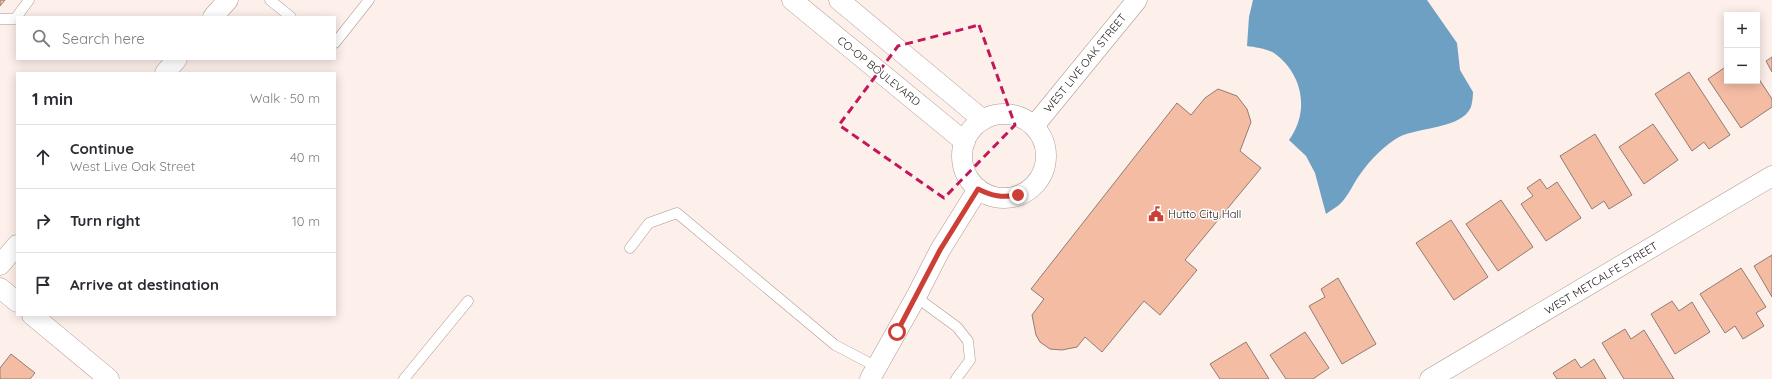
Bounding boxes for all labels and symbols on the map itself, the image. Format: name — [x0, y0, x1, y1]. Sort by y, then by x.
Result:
street label: WEST LIVE OAK STREET — [1041, 10, 1129, 115]
street label: CO-OP BOULEVARD — [835, 33, 923, 109]
route end — [1009, 186, 1027, 204]
public building icon: Hutto City Hall — [1147, 205, 1165, 223]
place label: Hutto City Hall — [1168, 207, 1241, 221]
street label: WEST METCALFE STREET — [1542, 238, 1660, 317]
route start — [888, 323, 906, 341]

